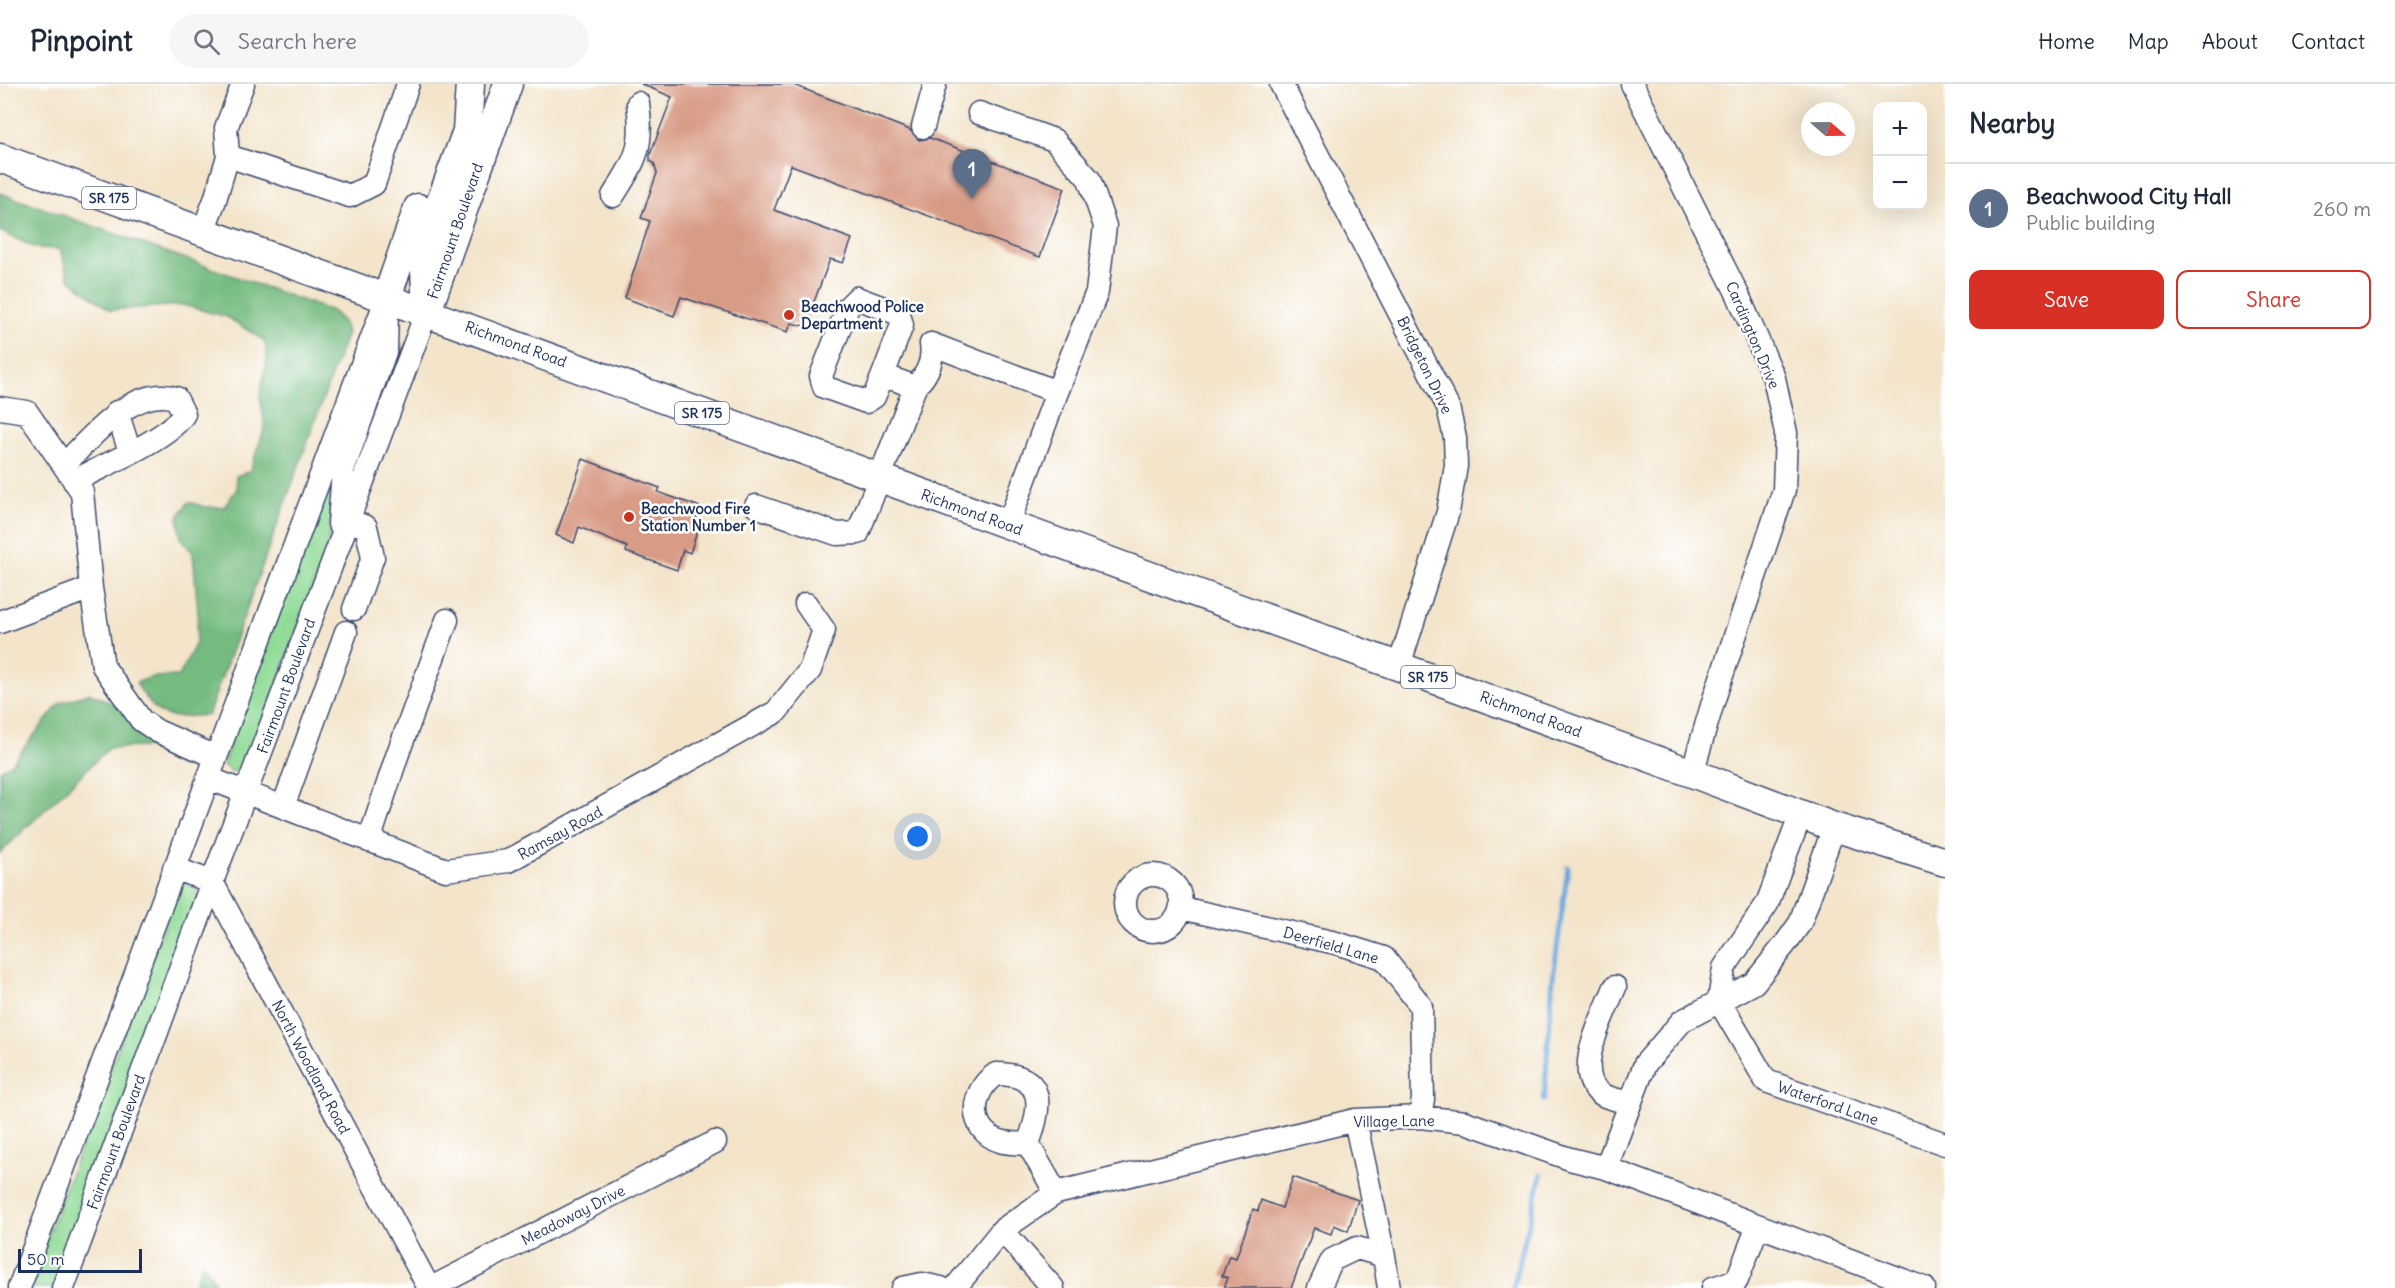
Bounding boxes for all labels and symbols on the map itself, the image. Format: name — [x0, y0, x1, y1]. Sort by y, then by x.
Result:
north arrow — [1801, 102, 1855, 156]
pin: 1 — [952, 150, 992, 199]
street label: Fairmount Boulevard — [423, 160, 487, 301]
road number: SR 175 — [82, 187, 136, 209]
street label: Cardington Drive — [1722, 278, 1784, 392]
place label: Beachwood Police Department — [801, 297, 924, 334]
marker: Beachwood Police Department — [782, 308, 796, 322]
street label: Bridgeton Drive — [1393, 313, 1457, 417]
street label: Richmond Road — [462, 317, 570, 371]
road number: SR 175 — [675, 402, 729, 424]
street label: Richmond Road — [918, 485, 1026, 539]
place label: Beachwood Fire Station Number 1 — [641, 499, 756, 535]
marker: Beachwood Fire Station Number 1 — [622, 510, 636, 524]
street label: Fairmount Boulevard — [253, 616, 319, 756]
road number: SR 175 — [1401, 666, 1455, 688]
street label: Richmond Road — [1477, 687, 1585, 741]
street label: Ramsay Road — [514, 802, 606, 864]
your location — [903, 822, 932, 851]
street label: Deerfield Lane — [1281, 922, 1381, 968]
street label: North Woodland Road — [268, 997, 354, 1137]
street label: Fairmount Boulevard — [83, 1072, 149, 1212]
street label: Waterford Lane — [1775, 1077, 1881, 1129]
street label: Village Lane — [1353, 1111, 1435, 1131]
street label: Meadoway Drive — [518, 1181, 628, 1249]
scale bar — [18, 1246, 142, 1274]

